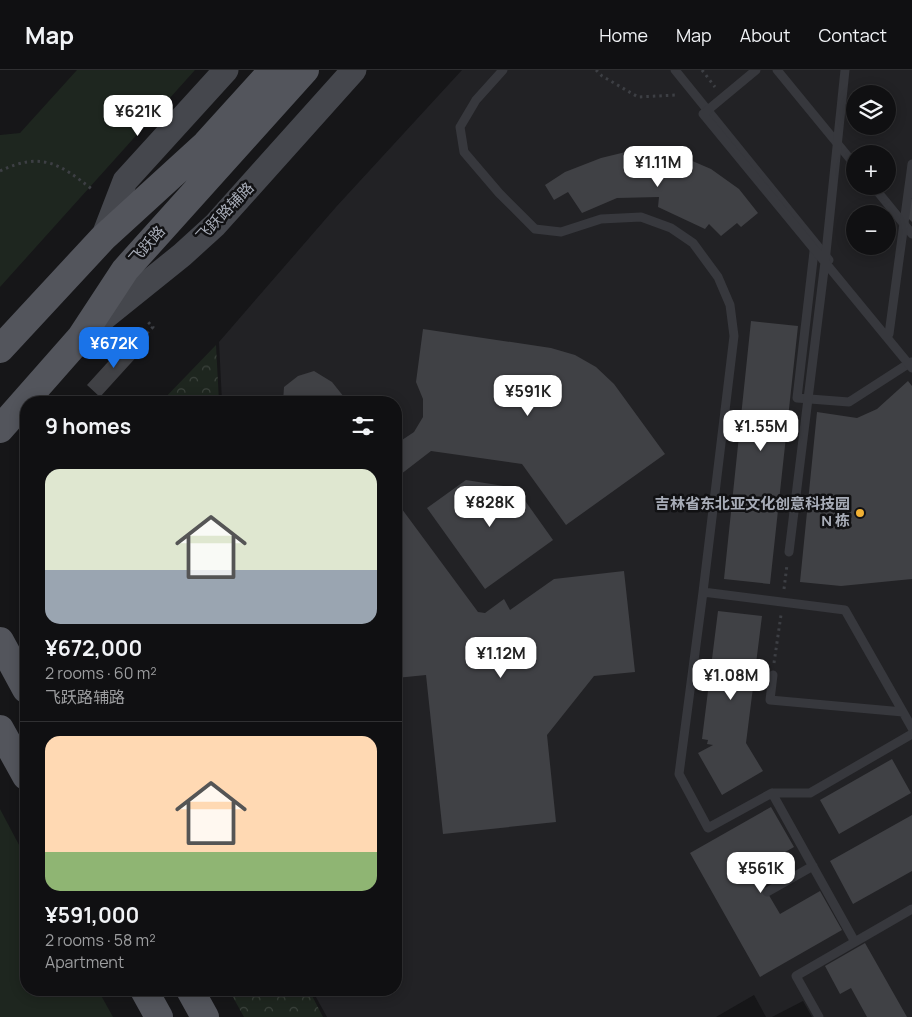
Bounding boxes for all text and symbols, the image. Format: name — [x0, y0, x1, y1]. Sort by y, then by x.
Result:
text: Map — [25, 18, 74, 51]
text: Home — [599, 23, 648, 47]
text: Map — [676, 23, 712, 47]
text: About — [740, 23, 790, 47]
text: Contact — [818, 23, 887, 47]
map controls — [846, 85, 896, 255]
button: layers — [846, 85, 896, 135]
pin: ¥621K — [103, 94, 173, 137]
text: ¥621K — [115, 100, 161, 122]
button: + — [846, 145, 896, 195]
pin: ¥1.11M — [617, 146, 699, 188]
text: ¥1.11M — [635, 151, 681, 173]
street label: 飞跃路辅路 — [191, 177, 258, 246]
button: − — [846, 205, 896, 255]
street label: 飞跃路 — [124, 221, 169, 268]
pin: ¥672K — [79, 326, 149, 369]
text: ¥672K — [90, 332, 138, 354]
pin: ¥591K — [493, 374, 563, 417]
text: ¥591K — [505, 380, 551, 402]
pin: ¥1.55M — [720, 410, 802, 452]
text: 9 homes — [45, 412, 131, 440]
icon: filters — [349, 412, 377, 440]
text: ¥1.55M — [734, 415, 788, 437]
pin: ¥828K — [455, 486, 525, 528]
text: ¥828K — [465, 491, 515, 513]
place label: 吉林省东北亚文化创意科技园 N 栋 — [655, 493, 850, 531]
icon: home — [166, 502, 256, 592]
marker: 吉林省东北亚文化创意科技园 N 栋 — [854, 507, 866, 519]
text: ¥672,000 — [45, 634, 142, 662]
pin: ¥1.12M — [460, 636, 542, 679]
text: ¥1.12M — [476, 642, 526, 664]
pin: ¥1.08M — [690, 658, 772, 701]
text: 2 rooms · 60 m² — [45, 662, 157, 684]
text: ¥1.08M — [703, 664, 759, 686]
text: 飞跃路辅路 — [45, 686, 125, 708]
icon: home — [166, 768, 256, 858]
pin: ¥561K — [726, 852, 796, 894]
text: ¥561K — [738, 857, 784, 879]
text: ¥591,000 — [45, 901, 139, 929]
text: 2 rooms · 58 m² — [45, 929, 156, 951]
text: Apartment — [45, 951, 124, 973]

